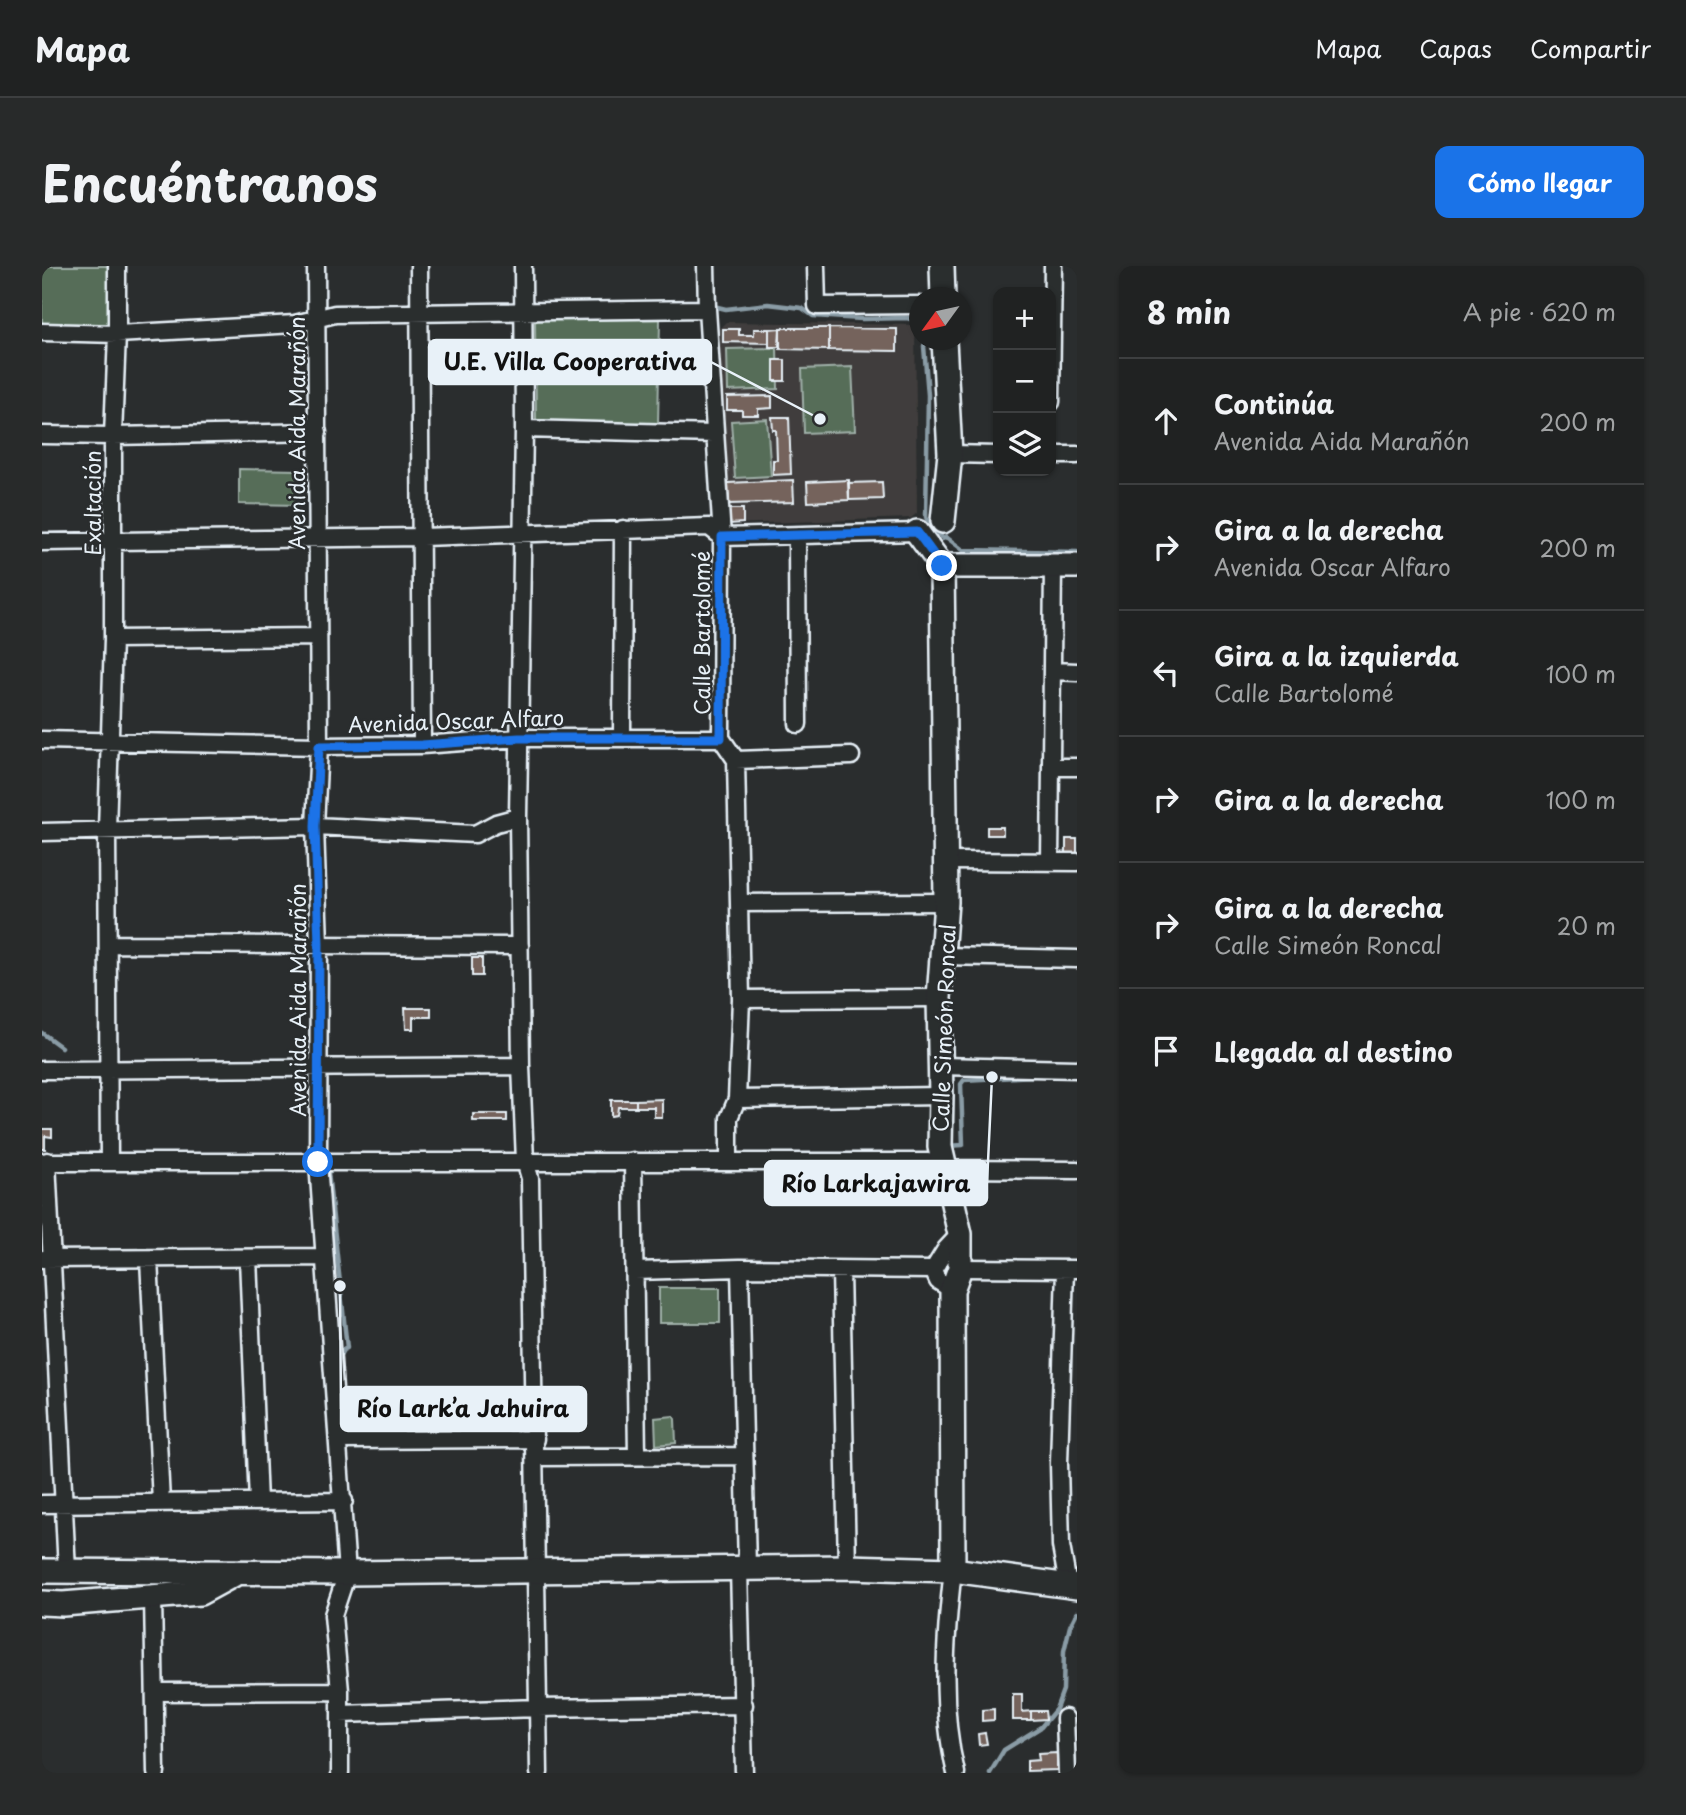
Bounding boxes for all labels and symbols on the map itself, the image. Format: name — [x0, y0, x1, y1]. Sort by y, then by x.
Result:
north arrow — [909, 287, 972, 350]
street label: Avenida Aida Marañón — [280, 316, 312, 550]
callout: U.E. Villa Cooperativa — [429, 340, 711, 384]
text: U.E. Villa Cooperativa — [443, 343, 697, 378]
street label: Exaltación — [76, 450, 108, 556]
route end — [926, 550, 957, 581]
street label: Calle Bartolomé — [685, 551, 717, 715]
street label: Avenida Oscar Alfaro — [347, 700, 565, 740]
street label: Avenida Aida Marañón — [281, 883, 313, 1117]
street label: Calle Simeón Roncal — [923, 923, 963, 1133]
route start — [302, 1146, 333, 1177]
callout: Río Larkajawira — [765, 1161, 987, 1205]
text: Río Larkajawira — [781, 1165, 971, 1200]
callout: Río Lark’a Jahuira — [341, 1387, 586, 1431]
text: Río Lark’a Jahuira — [357, 1390, 569, 1425]

